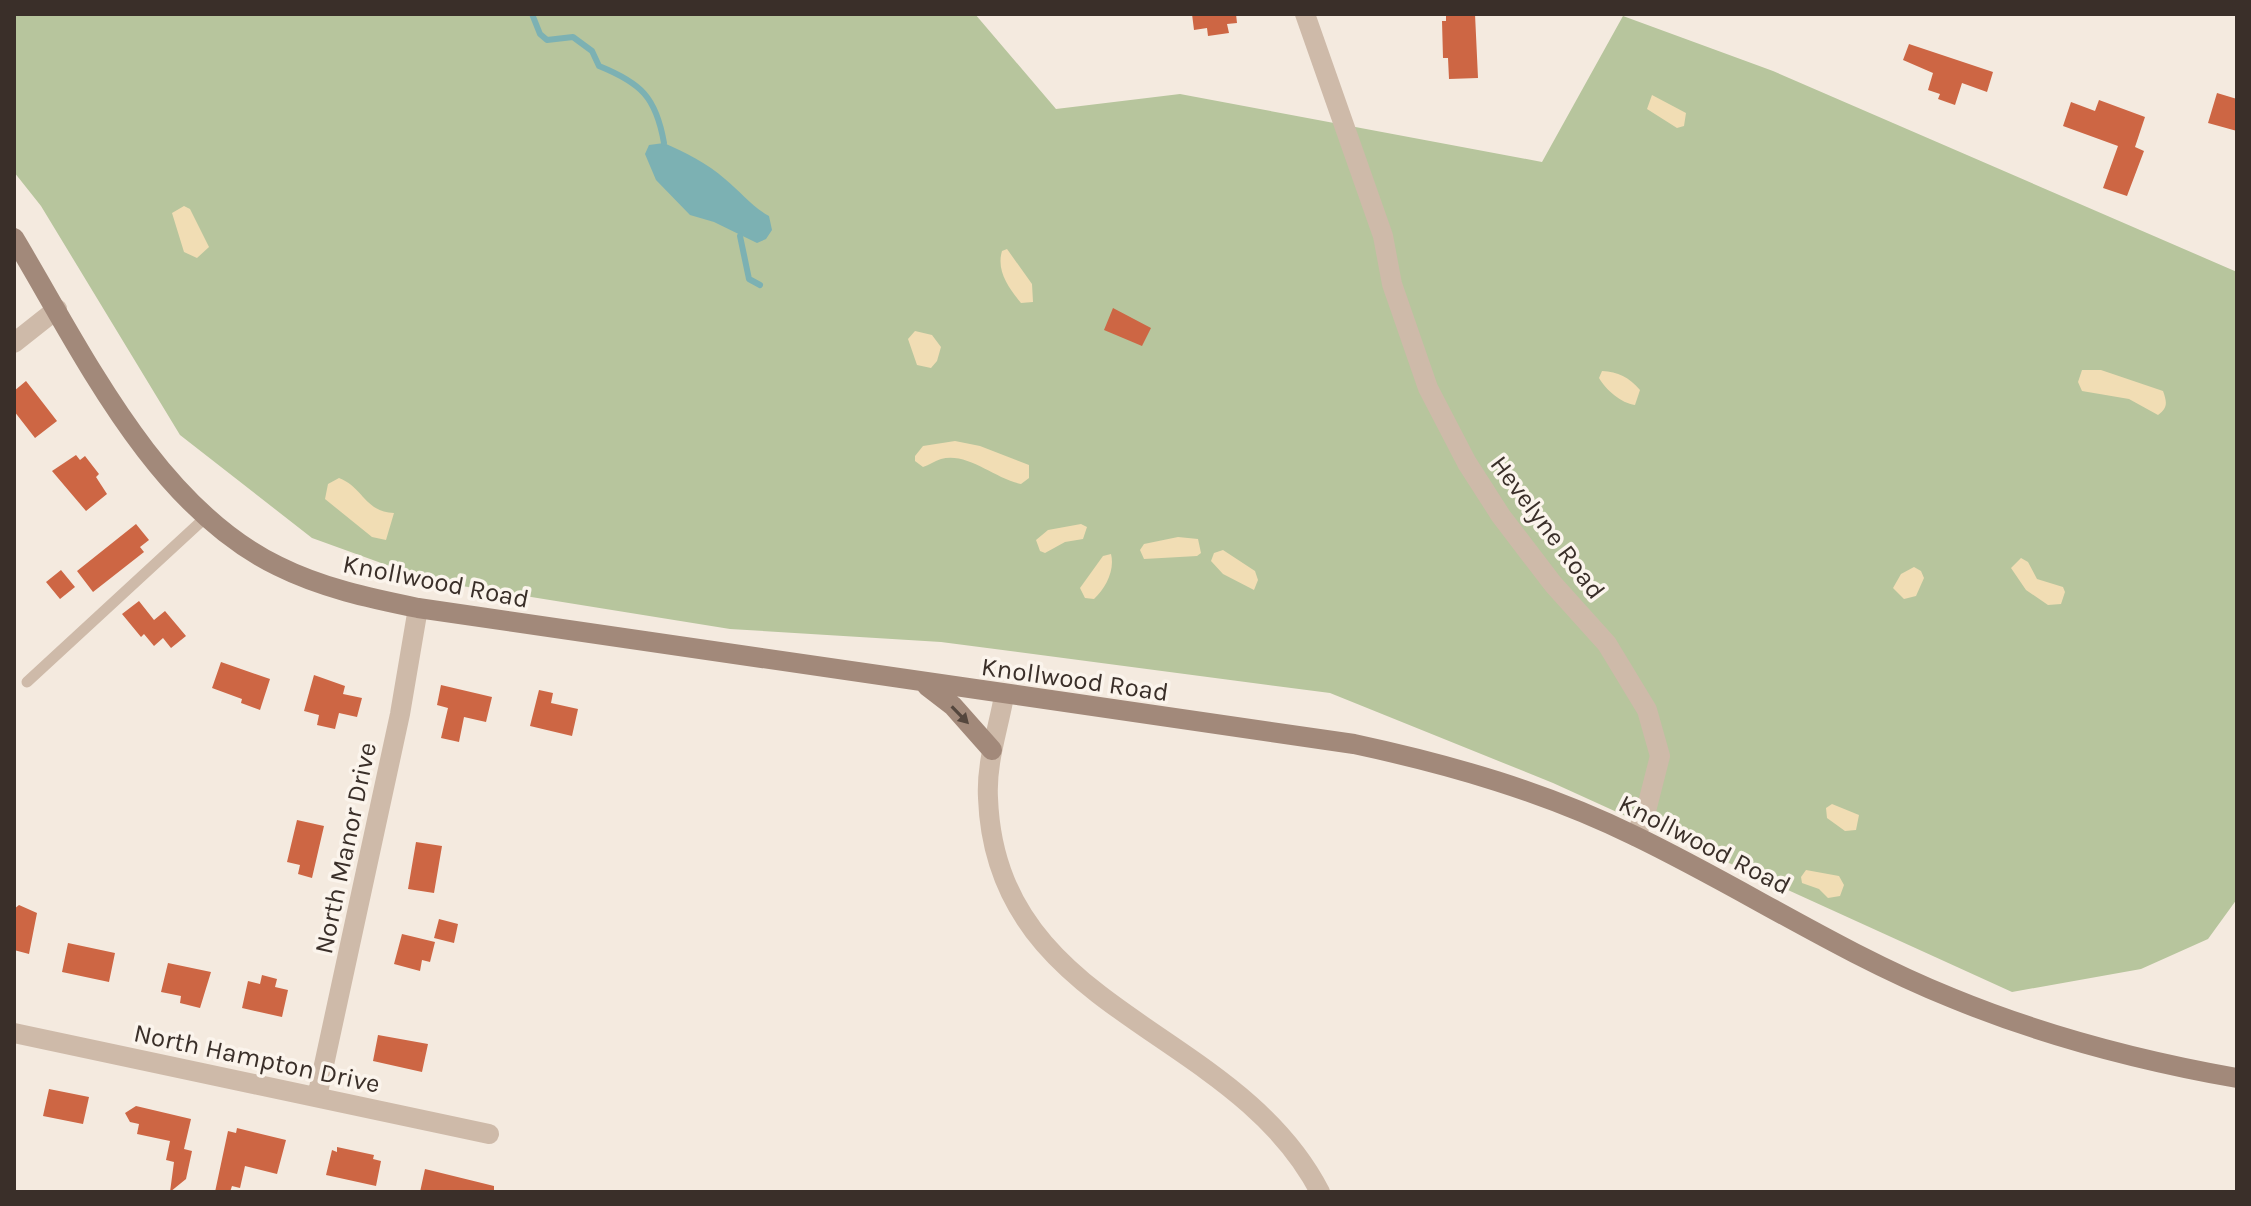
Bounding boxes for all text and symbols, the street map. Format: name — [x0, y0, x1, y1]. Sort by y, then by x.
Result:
street label: Hevelyne Road — [1484, 449, 1612, 605]
street label: Knollwood Road — [340, 548, 532, 615]
street label: Knollwood Road — [979, 651, 1171, 708]
one-way arrow — [951, 705, 969, 724]
street label: North Manor Drive — [308, 739, 383, 957]
street label: Knollwood Road — [1614, 788, 1796, 901]
street label: North Hampton Drive — [131, 1017, 383, 1100]

